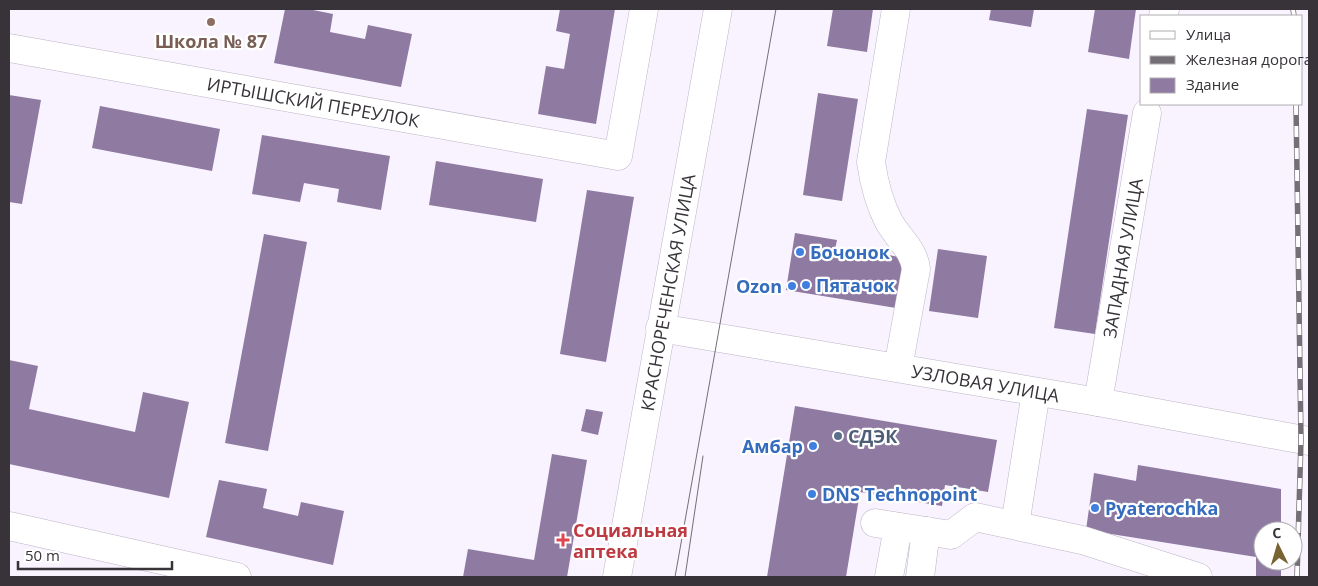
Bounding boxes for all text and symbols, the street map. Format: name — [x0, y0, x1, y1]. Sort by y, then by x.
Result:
legend — [1140, 15, 1303, 105]
marker: Школа № 87 — [205, 16, 217, 28]
text: Улица — [1186, 24, 1231, 44]
place label: Школа № 87 — [155, 29, 267, 53]
text: Железная дорога — [1186, 49, 1312, 69]
street label: ИРТЫШСКИЙ ПЕРЕУЛОК — [205, 71, 421, 133]
text: Здание — [1186, 74, 1239, 94]
street label: КРАСНОРЕЧЕНСКАЯ УЛИЦА — [635, 171, 701, 413]
street label: ЗАПАДНАЯ УЛИЦА — [1097, 176, 1148, 340]
place label: Бочонок — [810, 240, 891, 264]
marker: Бочонок — [794, 246, 806, 258]
place label: Пятачок — [816, 273, 896, 297]
place label: Ozon — [736, 274, 782, 298]
marker: Пятачок — [800, 279, 812, 291]
marker: Ozon — [786, 280, 798, 292]
street label: УЗЛОВАЯ УЛИЦА — [910, 359, 1062, 407]
place label: СДЭК — [848, 424, 898, 448]
marker: СДЭК — [832, 430, 844, 442]
place label: Амбар — [742, 434, 803, 458]
marker: Амбар — [807, 440, 819, 452]
place label: DNS Technopoint — [822, 482, 978, 506]
marker: DNS Technopoint — [806, 488, 818, 500]
place label: Pyaterochka — [1105, 496, 1218, 520]
marker: Pyaterochka — [1089, 502, 1101, 514]
place label: Социальная аптека — [573, 518, 688, 563]
north arrow — [1253, 521, 1303, 571]
text: С — [1272, 523, 1282, 542]
marker: Социальная аптека — [557, 534, 569, 546]
scale bar — [18, 538, 171, 570]
text: 50 m — [25, 545, 60, 565]

